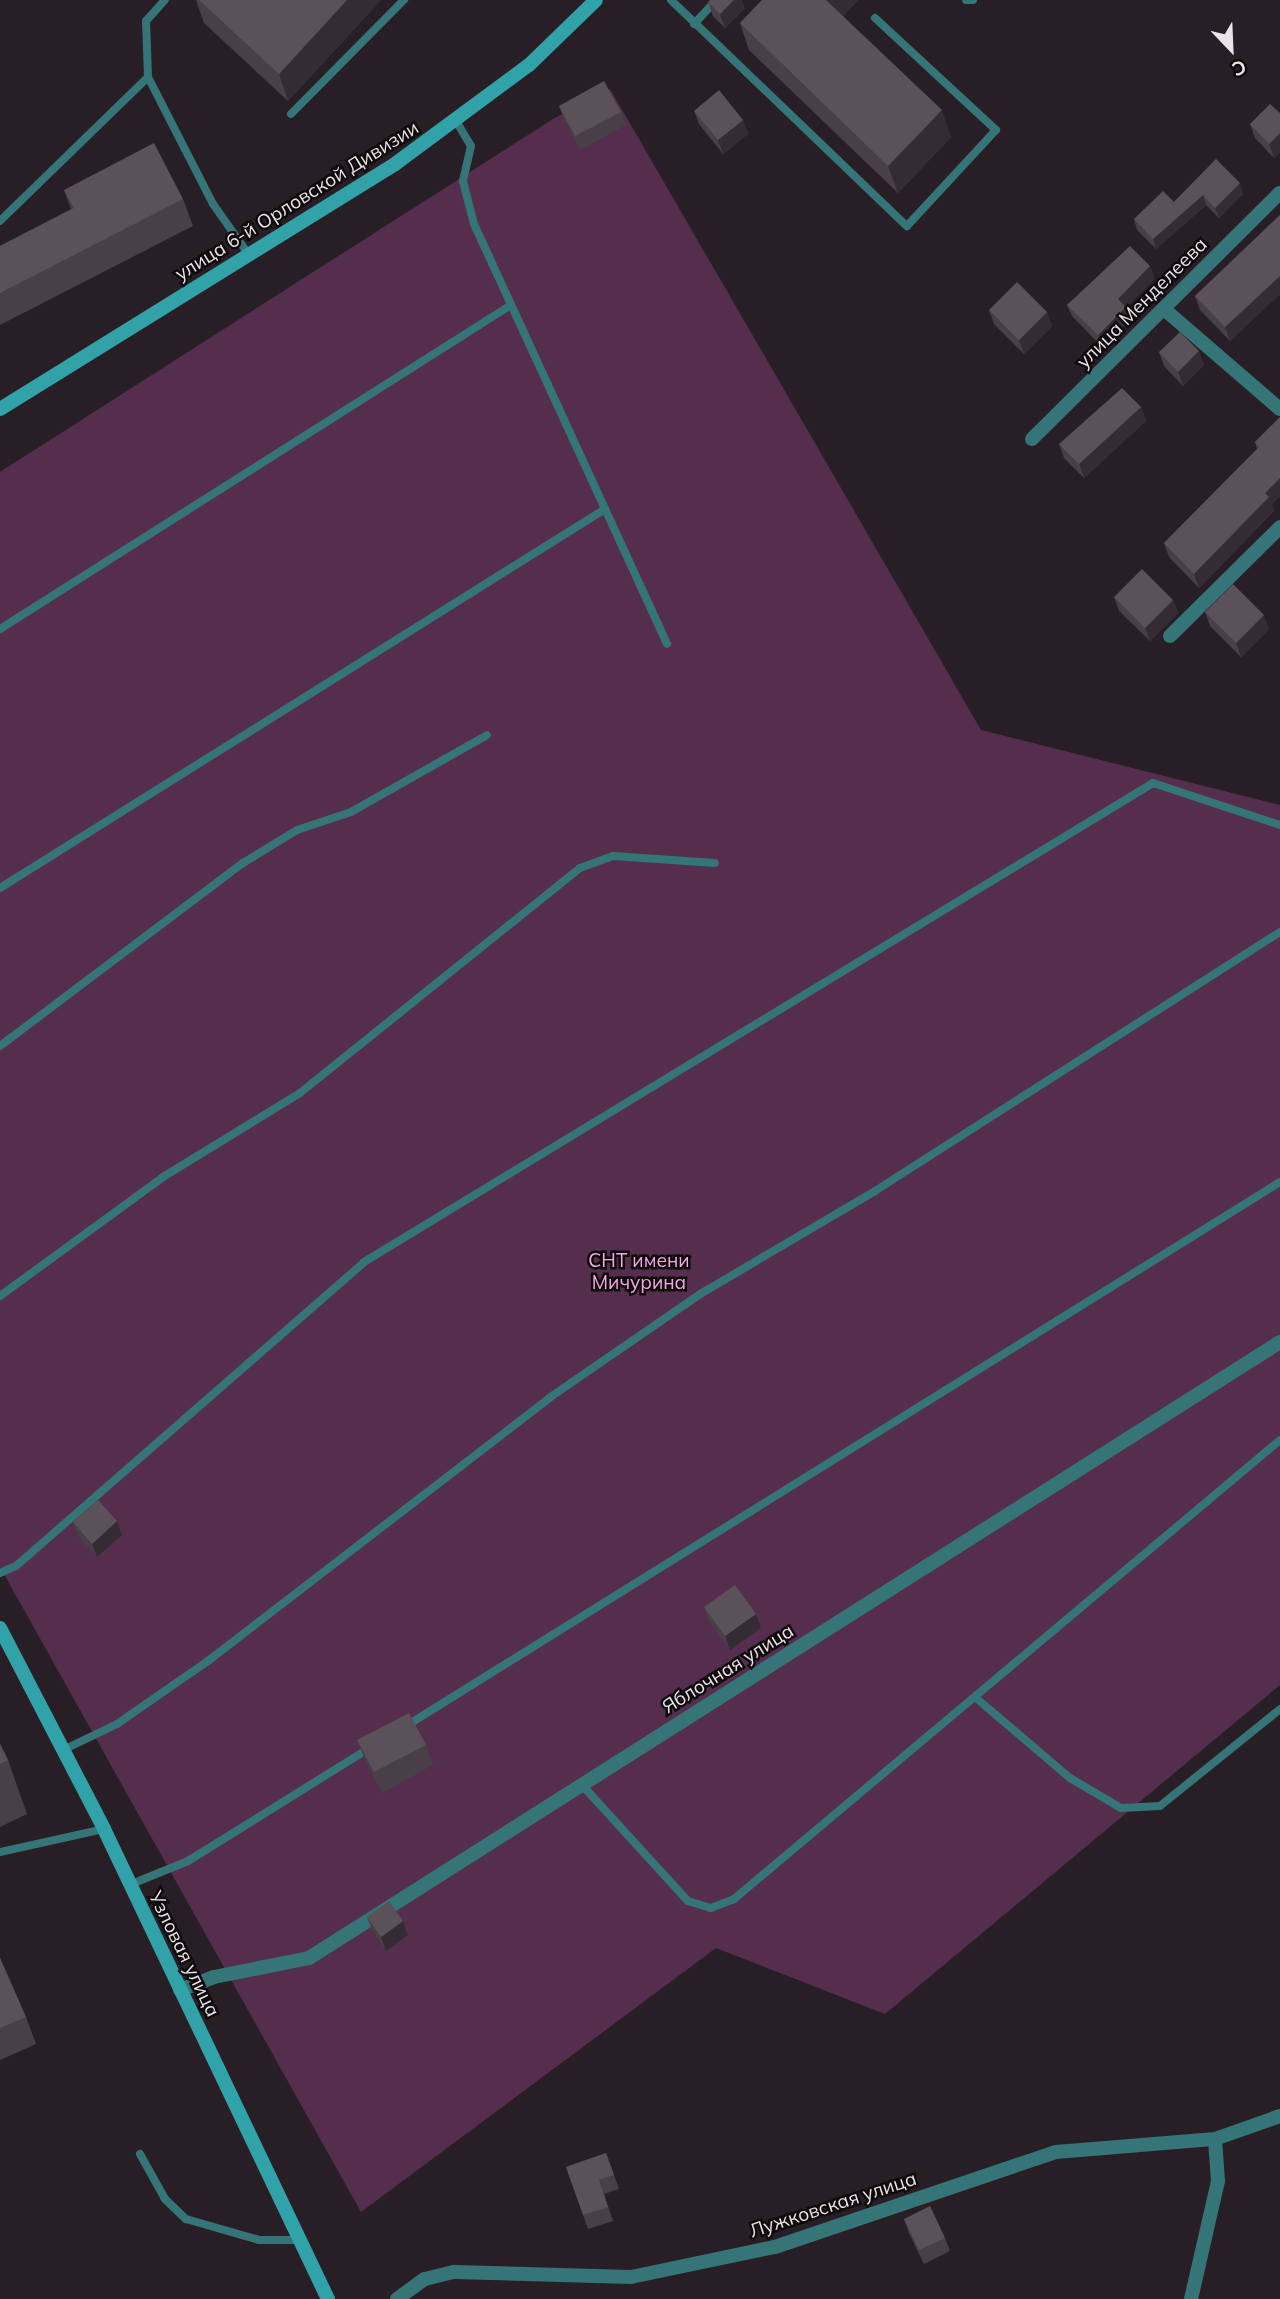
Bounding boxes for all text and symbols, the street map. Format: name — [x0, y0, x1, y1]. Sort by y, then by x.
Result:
north arrow — [1196, 14, 1266, 84]
text: С — [1229, 55, 1250, 82]
street label: улица 6-й Орловской Дивизии — [171, 116, 423, 286]
street label: улица Менделеева — [1072, 233, 1212, 373]
park label: СНТ имени Мичурина — [588, 1250, 690, 1294]
street label: Яблочная улица — [658, 1619, 798, 1719]
street label: Узловая улица — [144, 1888, 224, 2020]
street label: Лужковская улица — [747, 2167, 919, 2243]

